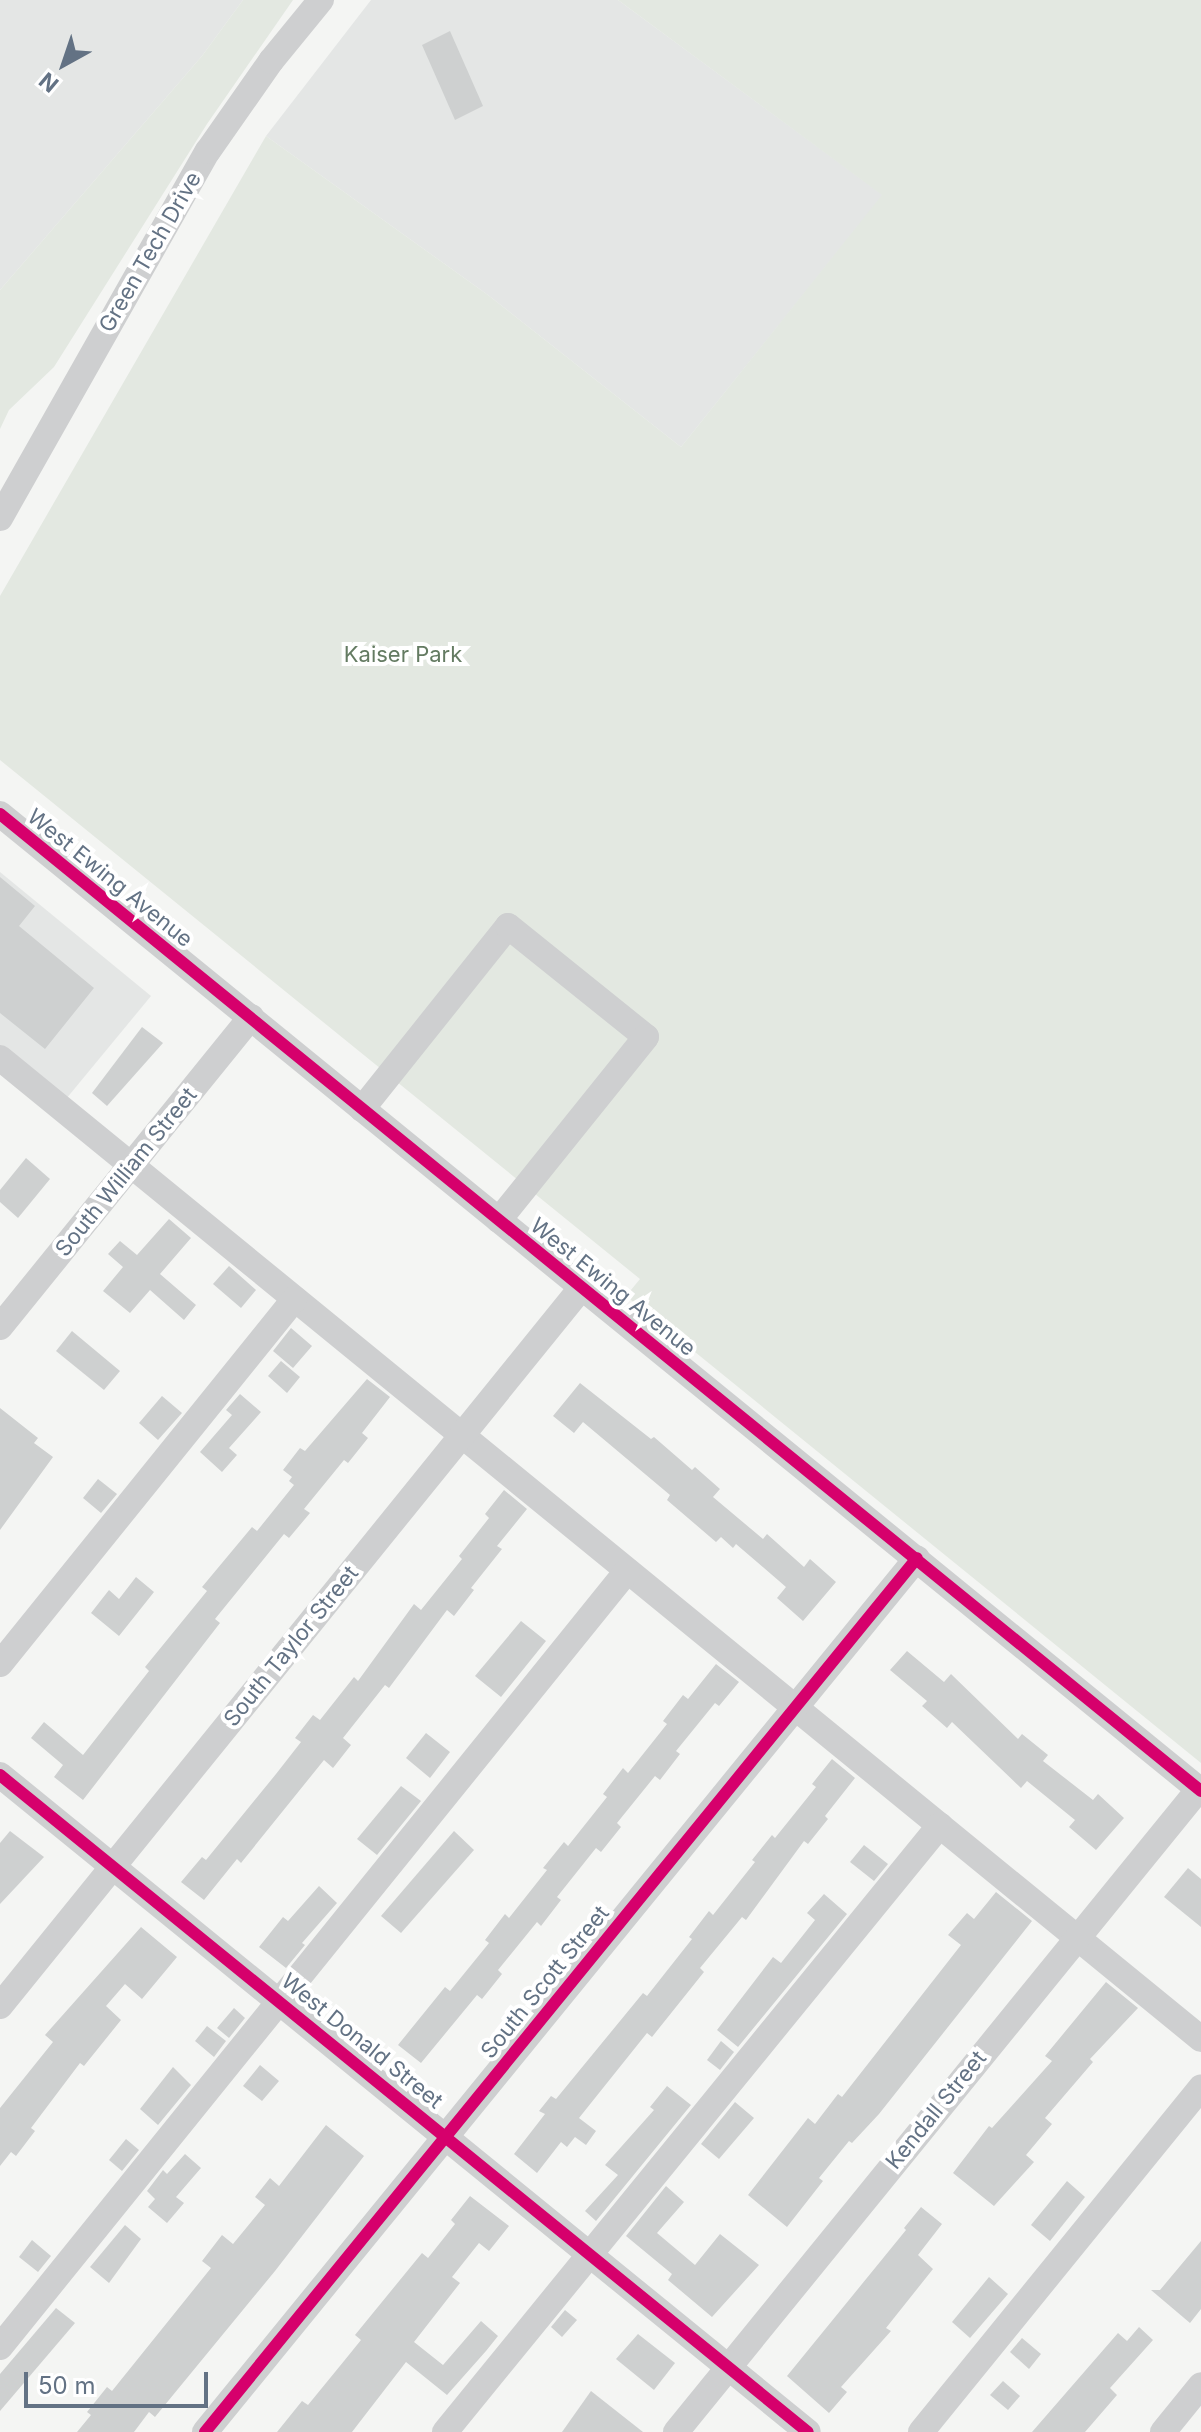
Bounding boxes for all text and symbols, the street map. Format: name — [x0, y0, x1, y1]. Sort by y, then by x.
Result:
north arrow — [24, 24, 104, 104]
text: N — [34, 67, 63, 98]
street label: Green Tech Drive — [93, 167, 207, 337]
park label: Kaiser Park — [344, 642, 462, 668]
street label: West Ewing Avenue — [22, 803, 198, 953]
street label: South William Street — [50, 1082, 202, 1262]
street label: West Ewing Avenue — [525, 1212, 701, 1362]
street label: South Taylor Street — [218, 1560, 364, 1732]
street label: South Scott Street — [475, 1900, 615, 2064]
street label: West Donald Street — [276, 1968, 448, 2114]
street label: Kendall Street — [880, 2046, 992, 2174]
scale bar — [28, 2356, 212, 2406]
text: 50 m — [38, 2371, 96, 2400]

